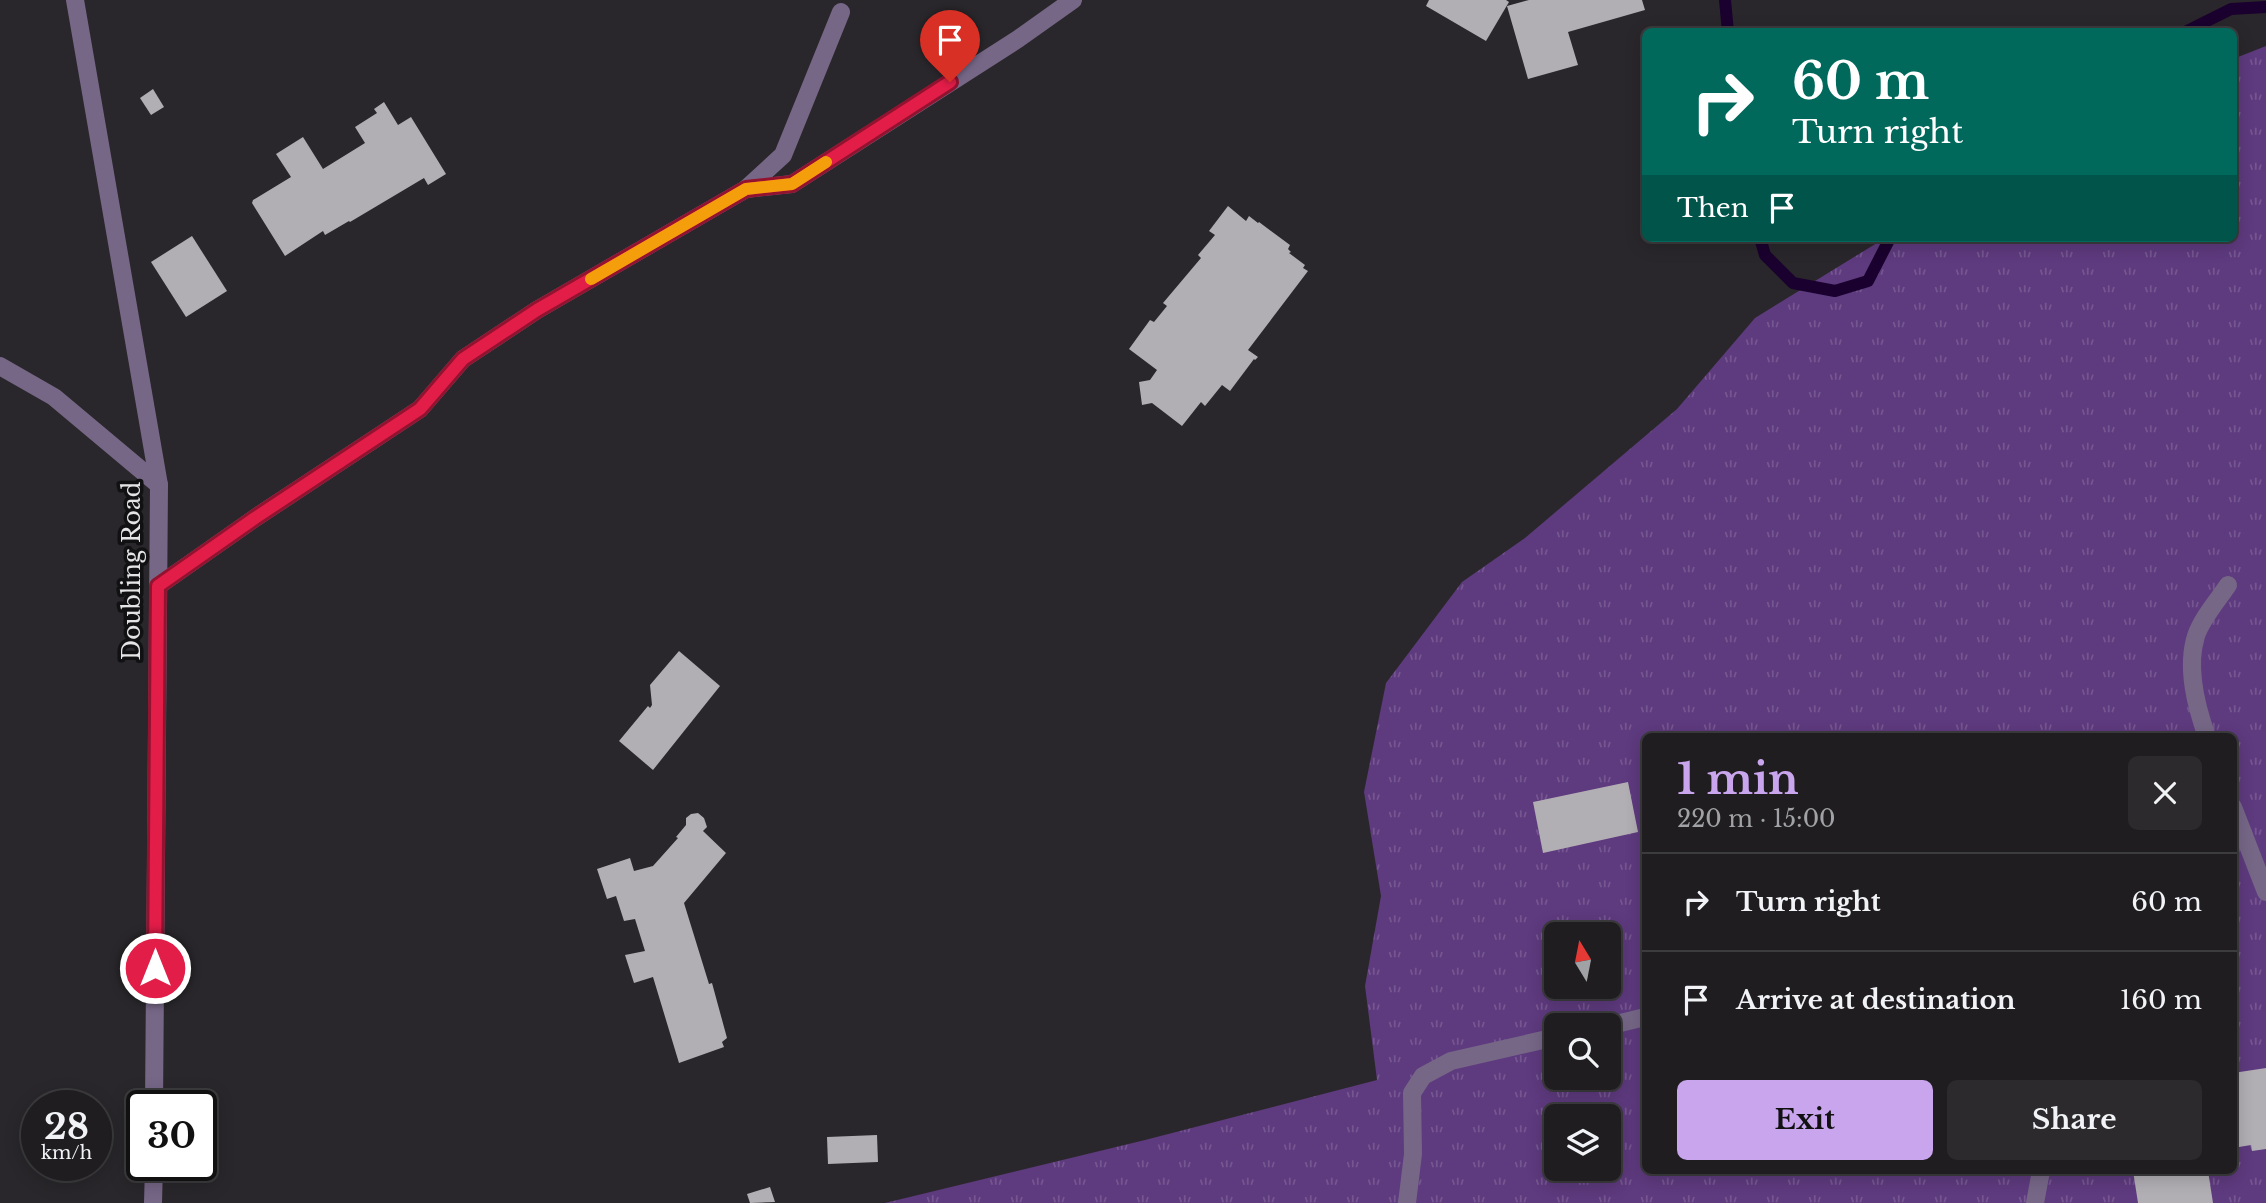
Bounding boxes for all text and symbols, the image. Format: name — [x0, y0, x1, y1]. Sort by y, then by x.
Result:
pin — [920, 10, 980, 82]
icon: arrive — [931, 21, 969, 59]
text: 60 m — [1792, 51, 1929, 112]
icon: right — [1677, 56, 1768, 147]
text: Turn right — [1792, 112, 1963, 152]
icon: arrive — [1763, 189, 1801, 227]
text: Then — [1677, 192, 1749, 224]
street label: Doubling Road — [118, 482, 146, 660]
text: 1 min — [1677, 753, 1799, 805]
button: close — [2128, 756, 2202, 830]
text: 220 m · 15:00 — [1677, 805, 1836, 833]
icon: right — [1677, 883, 1715, 921]
text: Turn right — [1736, 886, 1881, 918]
text: 60 m — [2131, 886, 2202, 918]
north arrow — [1544, 922, 1620, 999]
map controls — [1544, 922, 1621, 1181]
position arrow — [118, 931, 192, 1005]
icon: arrive — [1677, 981, 1715, 1019]
text: Arrive at destination — [1736, 984, 2016, 1016]
text: 160 m — [2120, 984, 2202, 1016]
button: search — [1544, 1013, 1621, 1090]
button: Exit — [1677, 1080, 1933, 1160]
button: Share — [1947, 1080, 2202, 1160]
speed limit sign: 30 — [126, 1090, 217, 1181]
button: layers — [1544, 1104, 1621, 1181]
text: 28 — [44, 1105, 89, 1148]
text: km/h — [41, 1142, 92, 1164]

